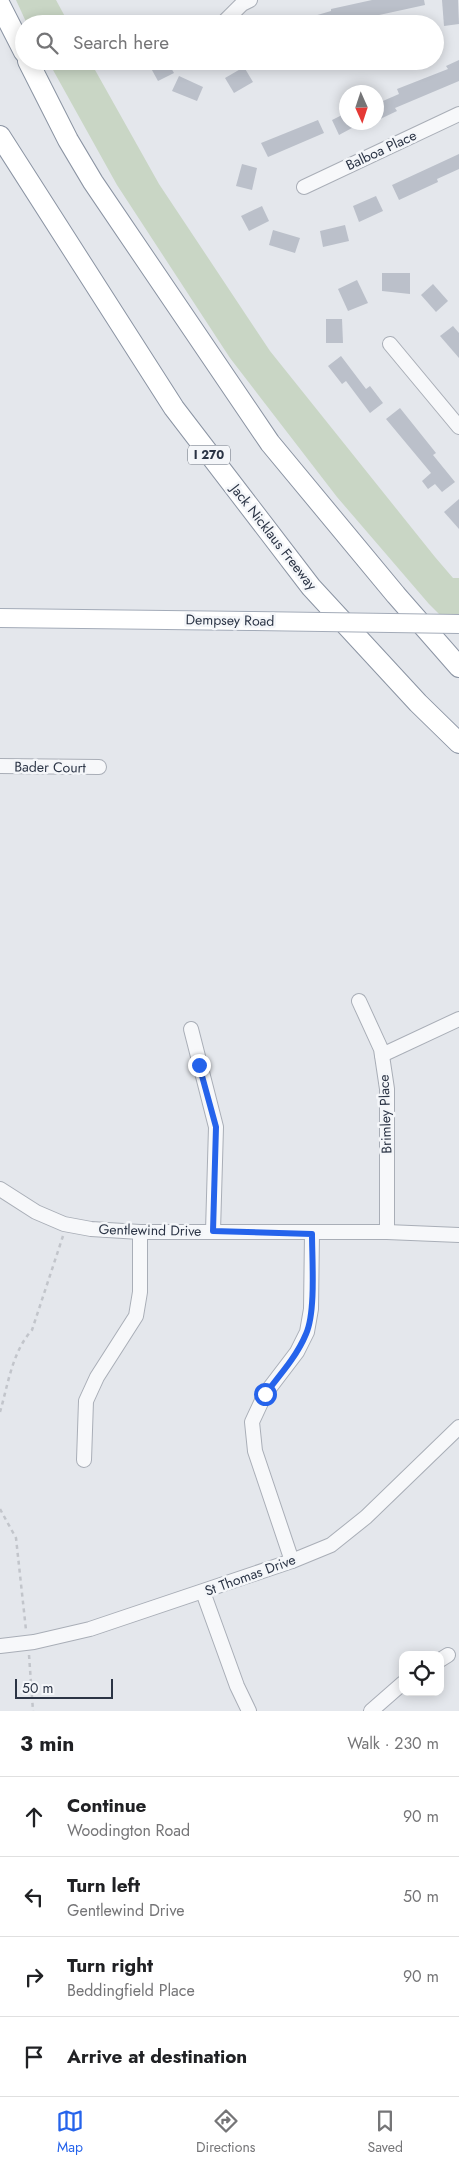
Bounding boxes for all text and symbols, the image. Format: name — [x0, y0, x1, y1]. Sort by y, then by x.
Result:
search box — [15, 15, 444, 70]
icon: search — [33, 29, 61, 57]
text: Search here — [73, 29, 169, 56]
north arrow — [339, 85, 384, 130]
street label: Balboa Place — [342, 125, 420, 175]
road number: I 270 — [188, 446, 230, 464]
street label: Jack Nicklaus Freeway — [225, 478, 322, 595]
street label: Dempsey Road — [185, 609, 275, 631]
street label: Bader Court — [14, 756, 87, 778]
route end — [188, 1054, 211, 1077]
street label: Brimley Place — [374, 1074, 396, 1154]
street label: Gentlewind Drive — [98, 1219, 202, 1241]
route start — [254, 1383, 277, 1406]
street label: St Thomas Drive — [202, 1549, 298, 1601]
map controls — [399, 1651, 444, 1696]
button: locate — [399, 1651, 444, 1696]
scale bar — [15, 1676, 112, 1699]
text: 50 m — [22, 1678, 53, 1698]
text: 3 min — [20, 1729, 74, 1759]
text: Walk · 230 m — [347, 1732, 439, 1755]
text: Continue — [67, 1792, 146, 1819]
icon: ahead — [20, 1803, 48, 1831]
text: 90 m — [403, 1805, 439, 1828]
text: Woodington Road — [67, 1819, 190, 1842]
text: Turn left — [67, 1872, 140, 1899]
icon: left — [20, 1883, 48, 1911]
text: 50 m — [403, 1885, 439, 1908]
text: Gentlewind Drive — [67, 1899, 185, 1922]
text: Turn right — [67, 1952, 153, 1979]
icon: right — [20, 1963, 48, 1991]
text: 90 m — [403, 1965, 439, 1988]
text: Beddingfield Place — [67, 1979, 195, 2002]
icon: arrive — [20, 2043, 48, 2071]
text: Arrive at destination — [67, 2043, 247, 2070]
tab: Map — [56, 2107, 84, 2157]
tab: Directions — [196, 2107, 255, 2157]
tab: Saved — [367, 2107, 403, 2157]

